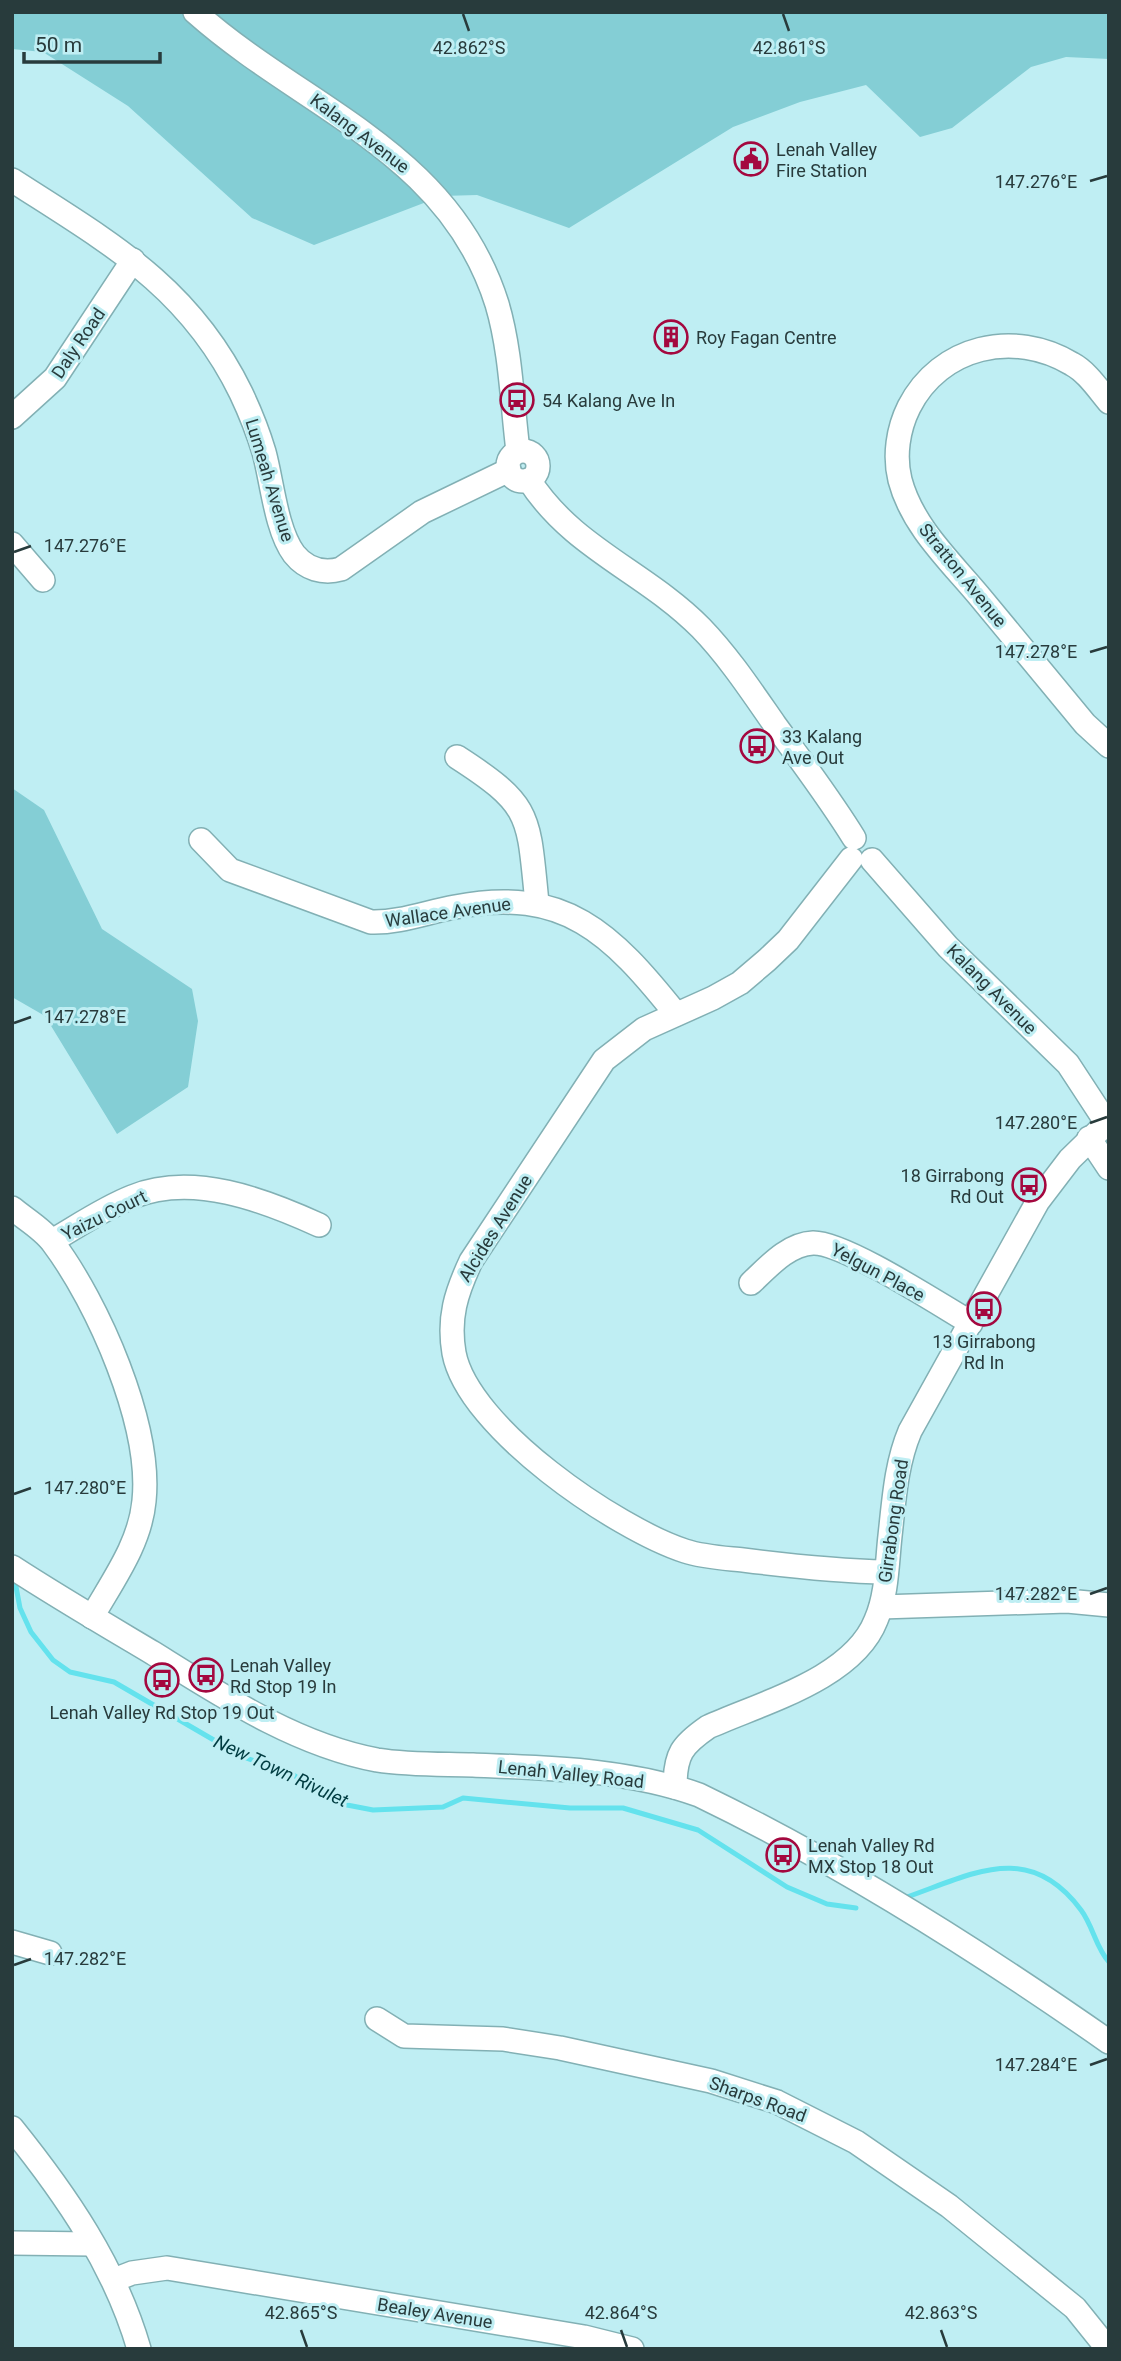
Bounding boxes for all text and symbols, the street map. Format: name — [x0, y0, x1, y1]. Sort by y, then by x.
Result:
scale bar — [24, 21, 161, 65]
text: 50 m — [35, 33, 82, 57]
text: 42.862°S — [433, 37, 506, 58]
text: 42.861°S — [753, 37, 826, 58]
street label: Kalang Avenue — [306, 89, 414, 177]
place label: Lenah Valley Fire Station — [776, 139, 877, 181]
public building icon: Lenah Valley Fire Station — [732, 140, 770, 178]
text: 147.276°E — [995, 171, 1077, 192]
street label: Daly Road — [47, 304, 109, 382]
building icon: Roy Fagan Centre — [652, 318, 690, 356]
place label: Roy Fagan Centre — [696, 327, 837, 348]
bus stop icon: 54 Kalang Ave In — [498, 381, 536, 419]
place label: 54 Kalang Ave In — [542, 390, 675, 411]
street label: Lumeah Avenue — [241, 416, 299, 544]
street label: Stratton Avenue — [915, 519, 1011, 631]
text: 147.276°E — [44, 535, 126, 556]
text: 147.278°E — [995, 641, 1077, 662]
place label: 33 Kalang Ave Out — [782, 726, 862, 768]
bus stop icon: 33 Kalang Ave Out — [738, 727, 776, 765]
street label: Wallace Avenue — [384, 893, 512, 931]
street label: Kalang Avenue — [943, 940, 1041, 1038]
text: 147.278°E — [44, 1006, 126, 1027]
text: 147.280°E — [995, 1112, 1077, 1133]
place label: 18 Girrabong Rd Out — [901, 1165, 1004, 1207]
bus stop icon: 18 Girrabong Rd Out — [1010, 1166, 1048, 1204]
street label: Alcides Avenue — [454, 1171, 536, 1285]
street label: Yaizu Court — [58, 1185, 150, 1245]
street label: Yelgun Place — [828, 1239, 928, 1305]
bus stop icon: 13 Girrabong Rd In — [965, 1290, 1003, 1328]
place label: 13 Girrabong Rd In — [932, 1331, 1036, 1373]
street label: Girrabong Road — [874, 1458, 912, 1584]
text: 147.280°E — [44, 1477, 126, 1498]
text: 147.282°E — [995, 1583, 1077, 1604]
place label: Lenah Valley Rd Stop 19 In — [230, 1655, 336, 1697]
bus stop icon: Lenah Valley Rd Stop 19 In — [187, 1656, 225, 1694]
bus stop icon: Lenah Valley Rd Stop 19 Out — [143, 1661, 181, 1699]
place label: Lenah Valley Rd Stop 19 Out — [49, 1702, 275, 1723]
water label: New Town Rivulet — [210, 1730, 353, 1813]
street label: Lenah Valley Road — [497, 1756, 645, 1792]
place label: Lenah Valley Rd MX Stop 18 Out — [808, 1835, 935, 1877]
bus stop icon: Lenah Valley Rd MX Stop 18 Out — [764, 1836, 802, 1874]
text: 147.282°E — [44, 1948, 126, 1969]
text: 147.284°E — [995, 2054, 1077, 2075]
street label: Sharps Road — [707, 2072, 809, 2126]
street label: Bealey Avenue — [376, 2294, 494, 2332]
text: 42.865°S — [265, 2302, 338, 2323]
text: 42.864°S — [585, 2302, 658, 2323]
text: 42.863°S — [905, 2302, 978, 2323]

